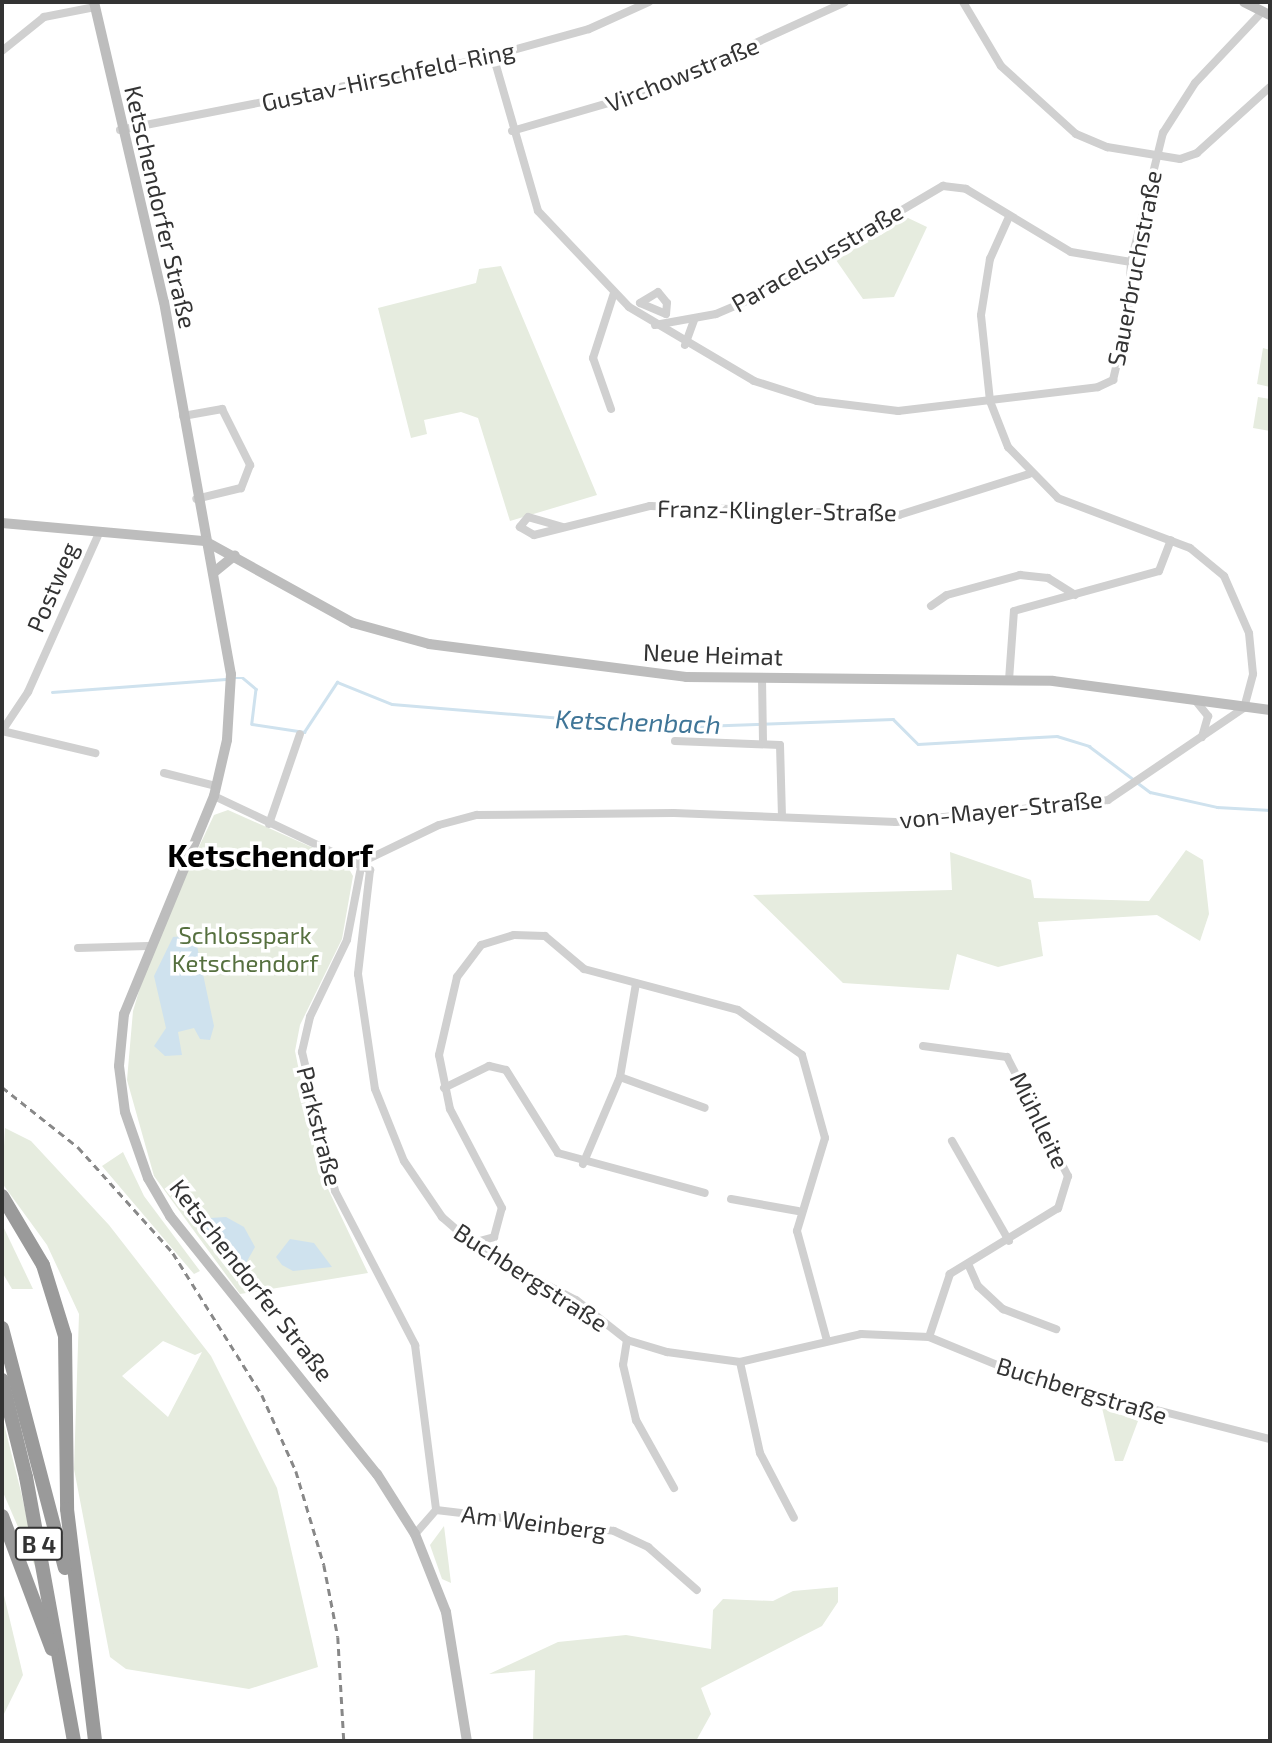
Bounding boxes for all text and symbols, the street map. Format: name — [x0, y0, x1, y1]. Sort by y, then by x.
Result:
street label: Virchowstraße — [601, 30, 763, 118]
street label: Gustav-Hirschfeld-Ring — [259, 35, 517, 117]
street label: Ketschendorfer Straße — [119, 83, 203, 331]
street label: Sauerbruchstraße — [1101, 168, 1167, 368]
street label: Paracelsusstraße — [726, 196, 908, 318]
street label: Franz-Klingler-Straße — [657, 494, 897, 526]
street label: Postweg — [20, 538, 84, 636]
street label: Neue Heimat — [643, 637, 783, 671]
water label: Ketschenbach — [555, 703, 721, 739]
street label: von-Mayer-Straße — [898, 784, 1104, 834]
district label: Ketschendorf — [167, 835, 373, 873]
park label: Schlosspark Ketschendorf — [172, 921, 318, 977]
street label: Parkstraße — [291, 1063, 349, 1189]
street label: Mühlleite — [1004, 1067, 1076, 1173]
street label: Ketschendorfer Straße — [164, 1173, 340, 1387]
street label: Buchbergstraße — [449, 1217, 613, 1337]
street label: Buchbergstraße — [993, 1350, 1171, 1430]
street label: Am Weinberg — [460, 1499, 608, 1545]
road number: B 4 — [14, 1525, 64, 1564]

